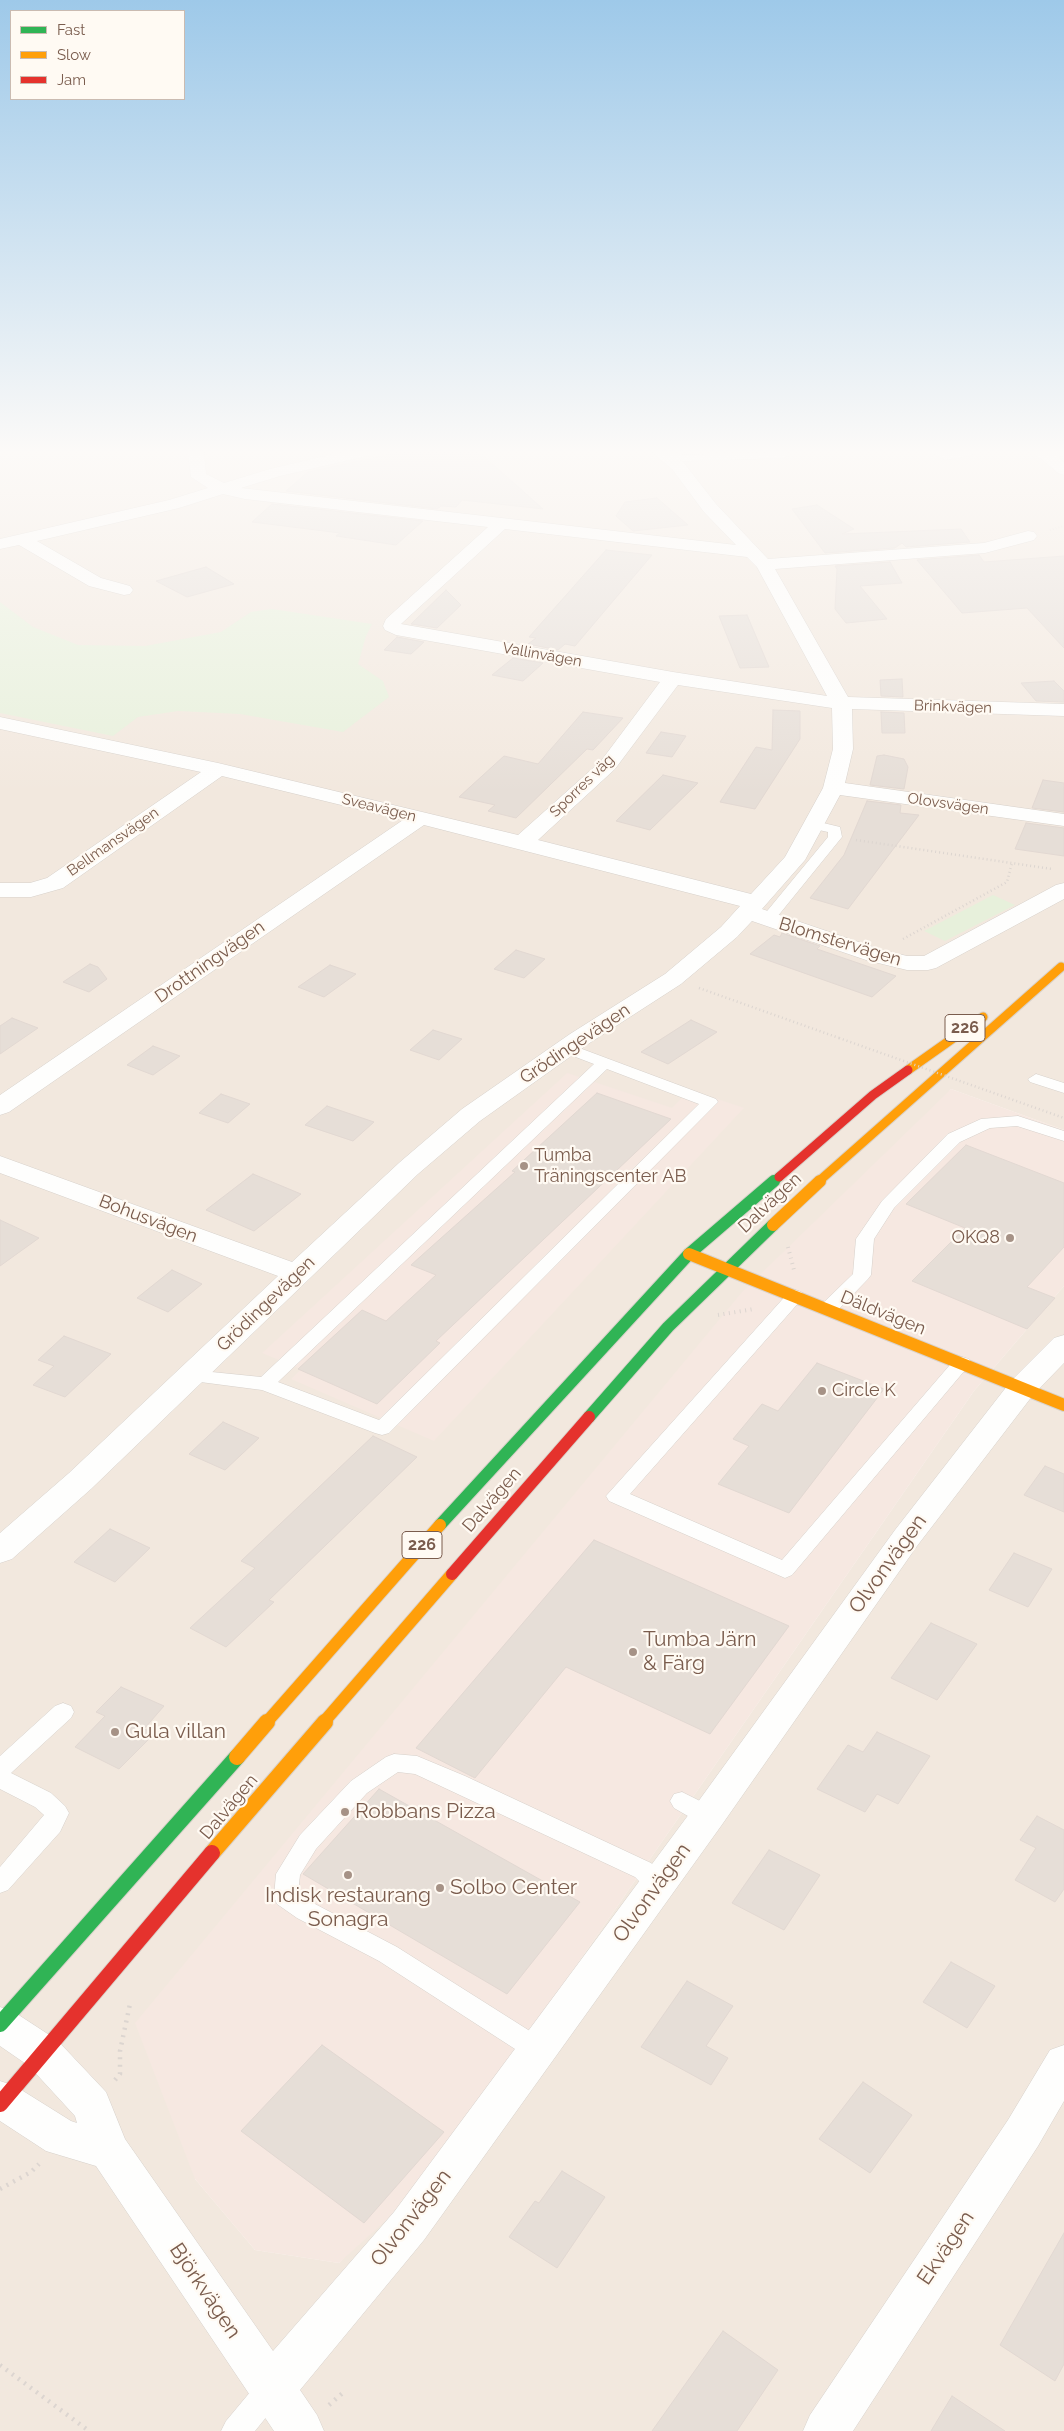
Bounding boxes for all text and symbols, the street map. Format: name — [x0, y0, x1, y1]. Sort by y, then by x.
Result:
legend — [10, 10, 185, 100]
text: Fast — [57, 21, 85, 39]
text: Slow — [57, 46, 91, 64]
text: Jam — [57, 71, 86, 89]
street label: Vallinvägen — [501, 639, 583, 671]
street label: Brinkvägen — [914, 697, 992, 717]
street label: Sporres väg — [546, 751, 618, 821]
street label: Olovsvägen — [906, 789, 990, 819]
street label: Sveavägen — [340, 790, 418, 826]
street label: Bellmansvägen — [64, 804, 162, 880]
street label: Blomstervägen — [776, 913, 904, 971]
street label: Drottningvägen — [151, 916, 269, 1008]
street label: Grödingevägen — [516, 999, 634, 1089]
road number: 226 — [945, 1014, 985, 1042]
place label: Tumba Träningscenter AB — [534, 1145, 686, 1188]
marker: Tumba Träningscenter AB — [518, 1160, 530, 1172]
street label: Dalvägen — [734, 1168, 806, 1238]
street label: Bohusvägen — [96, 1190, 200, 1248]
place label: OKQ8 — [951, 1227, 1000, 1249]
marker: OKQ8 — [1004, 1232, 1016, 1244]
street label: Grödingevägen — [212, 1252, 320, 1356]
street label: Däldvägen — [837, 1286, 929, 1340]
place label: Circle K — [832, 1380, 896, 1402]
marker: Circle K — [816, 1385, 828, 1397]
street label: Dalvägen — [458, 1463, 526, 1537]
street label: Olvonvägen — [844, 1510, 932, 1618]
road number: 226 — [402, 1532, 442, 1558]
place label: Tumba Järn & Färg — [643, 1627, 757, 1677]
marker: Tumba Järn & Färg — [627, 1646, 639, 1658]
place label: Gula villan — [125, 1719, 226, 1745]
marker: Gula villan — [109, 1726, 121, 1738]
street label: Dalvägen — [195, 1770, 263, 1844]
place label: Robbans Pizza — [355, 1799, 496, 1825]
marker: Robbans Pizza — [339, 1806, 351, 1818]
street label: Olvonvägen — [608, 1839, 696, 1947]
marker: Indisk restaurang Sonagra — [342, 1869, 354, 1881]
place label: Solbo Center — [450, 1875, 577, 1901]
marker: Solbo Center — [434, 1882, 446, 1894]
place label: Indisk restaurang Sonagra — [265, 1883, 431, 1933]
street label: Olvonvägen — [365, 2164, 457, 2272]
street label: Ekvägen — [912, 2206, 980, 2290]
street label: Björkvägen — [164, 2239, 246, 2343]

